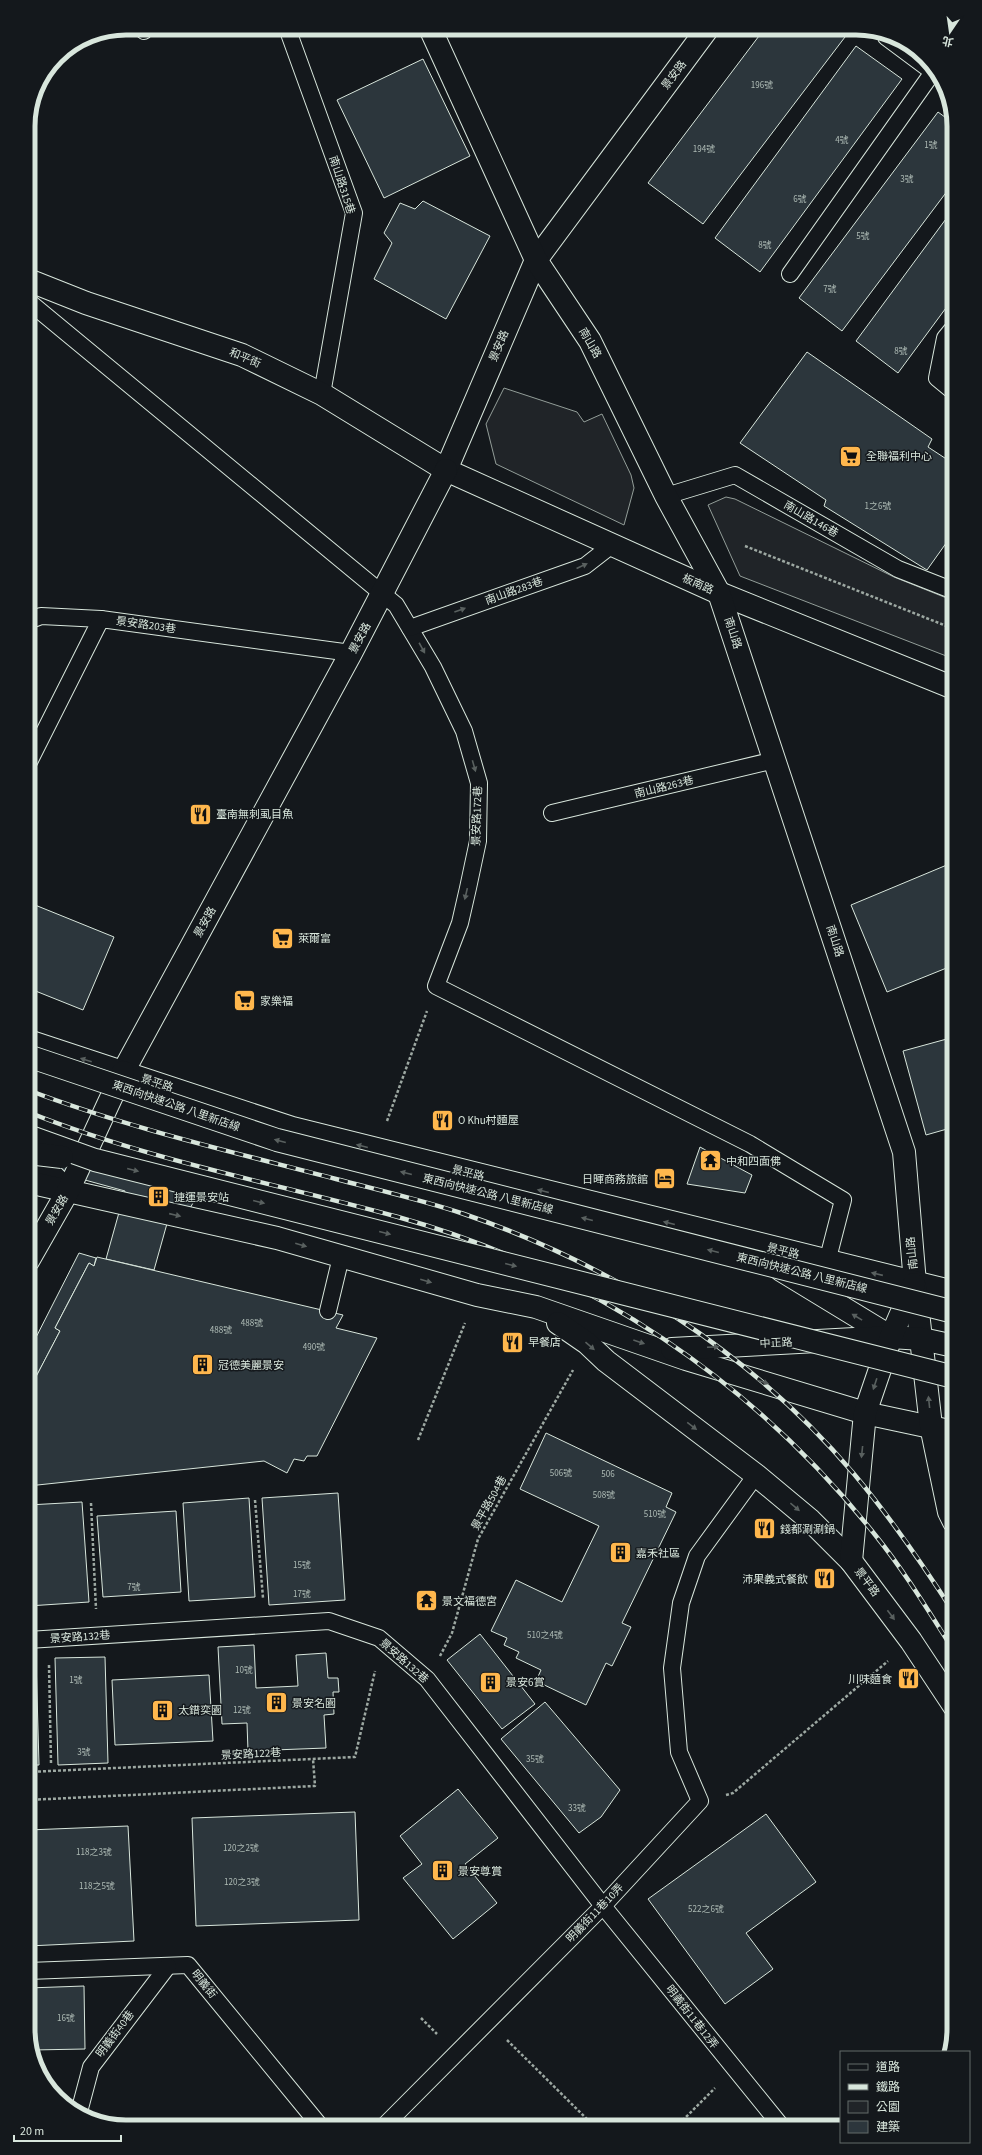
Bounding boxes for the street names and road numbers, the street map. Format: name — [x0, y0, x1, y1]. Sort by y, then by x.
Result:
street label: 景安路 — [658, 57, 690, 93]
street label: 南山路315巷 — [326, 154, 358, 216]
street label: 南山路 — [575, 325, 605, 361]
street label: 景安路 — [486, 328, 512, 364]
street label: 和平街 — [227, 345, 263, 371]
street label: 南山路146巷 — [781, 497, 841, 541]
street label: 板南路 — [680, 570, 716, 598]
street label: 南山路283巷 — [483, 574, 545, 608]
street label: 景安路203巷 — [115, 613, 177, 637]
street label: 南山路 — [721, 615, 745, 651]
street label: 景安路 — [346, 620, 374, 656]
street label: 南山路263巷 — [633, 772, 695, 802]
street label: 景安路172巷 — [468, 786, 486, 846]
street label: 景安路 — [190, 904, 220, 940]
street label: 南山路 — [823, 923, 847, 959]
street label: 景平路 — [139, 1071, 175, 1095]
street label: 東西向快速公路 八里新店線 — [110, 1077, 242, 1135]
street label: 景平路 — [450, 1162, 486, 1184]
street label: 東西向快速公路 八里新店線 — [421, 1170, 555, 1218]
street label: 景安路 — [42, 1192, 72, 1228]
street label: 南山路 — [903, 1236, 921, 1270]
street label: 景平路 — [765, 1240, 801, 1262]
street label: 東西向快速公路 八里新店線 — [735, 1249, 869, 1297]
street label: 中正路 — [759, 1335, 793, 1351]
street label: 景平路504巷 — [468, 1473, 510, 1533]
street label: 景平路 — [851, 1564, 883, 1600]
street label: 景安路132巷 — [49, 1627, 111, 1647]
street label: 景安路132巷 — [376, 1636, 432, 1686]
street label: 景安路122巷 — [220, 1745, 282, 1763]
street label: 明義街11巷10弄 — [563, 1880, 627, 1946]
street label: 明義街 — [188, 1966, 220, 2002]
street label: 明義街11巷12弄 — [662, 1982, 722, 2052]
street label: 明義街40巷 — [92, 2008, 138, 2060]

